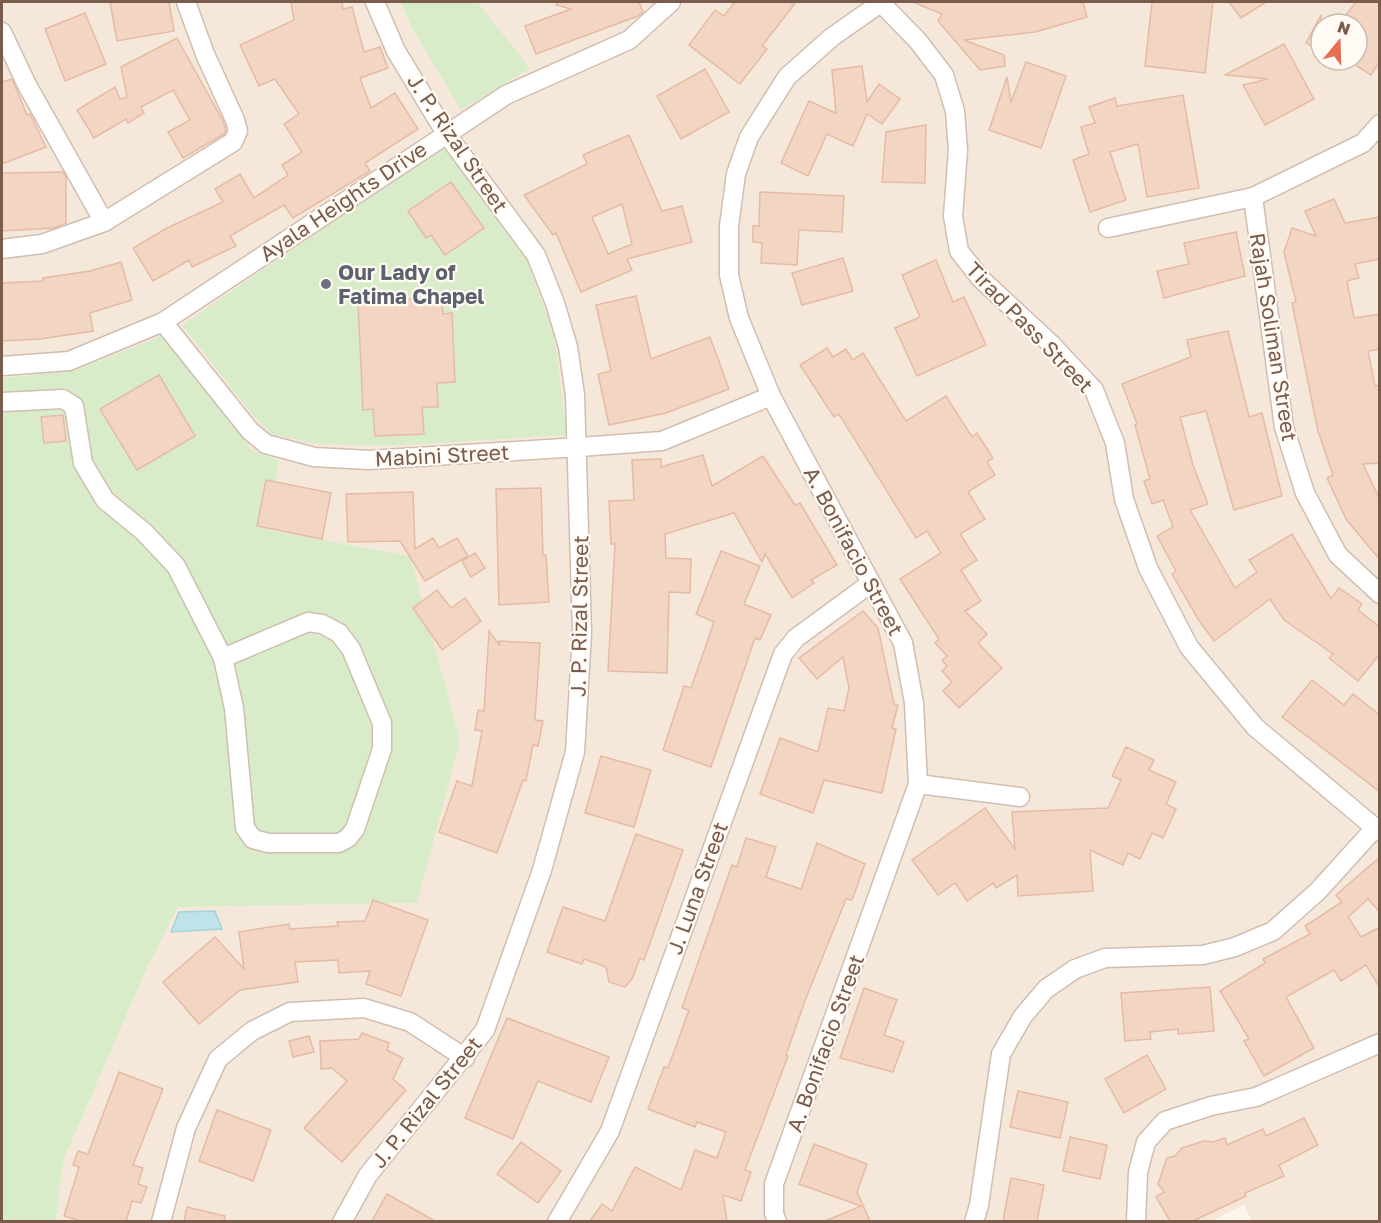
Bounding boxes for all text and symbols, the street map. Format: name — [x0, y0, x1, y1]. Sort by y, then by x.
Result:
north arrow — [1309, 12, 1369, 72]
text: N — [1335, 16, 1353, 39]
street label: J. P. Rizal Street — [402, 69, 514, 217]
street label: Ayala Heights Drive — [255, 135, 431, 267]
street label: Rajah Soliman Street — [1245, 231, 1303, 443]
street label: Tirad Pass Street — [961, 256, 1099, 398]
place label: Our Lady of Fatima Chapel — [338, 259, 484, 309]
marker: Our Lady of Fatima Chapel — [319, 277, 333, 291]
street label: Mabini Street — [374, 439, 510, 471]
street label: A. Bonifacio Street — [799, 462, 909, 640]
street label: J. P. Rizal Street — [565, 535, 593, 697]
street label: J. Luna Street — [661, 818, 733, 958]
street label: A. Bonifacio Street — [781, 951, 869, 1135]
street label: J. P. Rizal Street — [365, 1031, 487, 1173]

